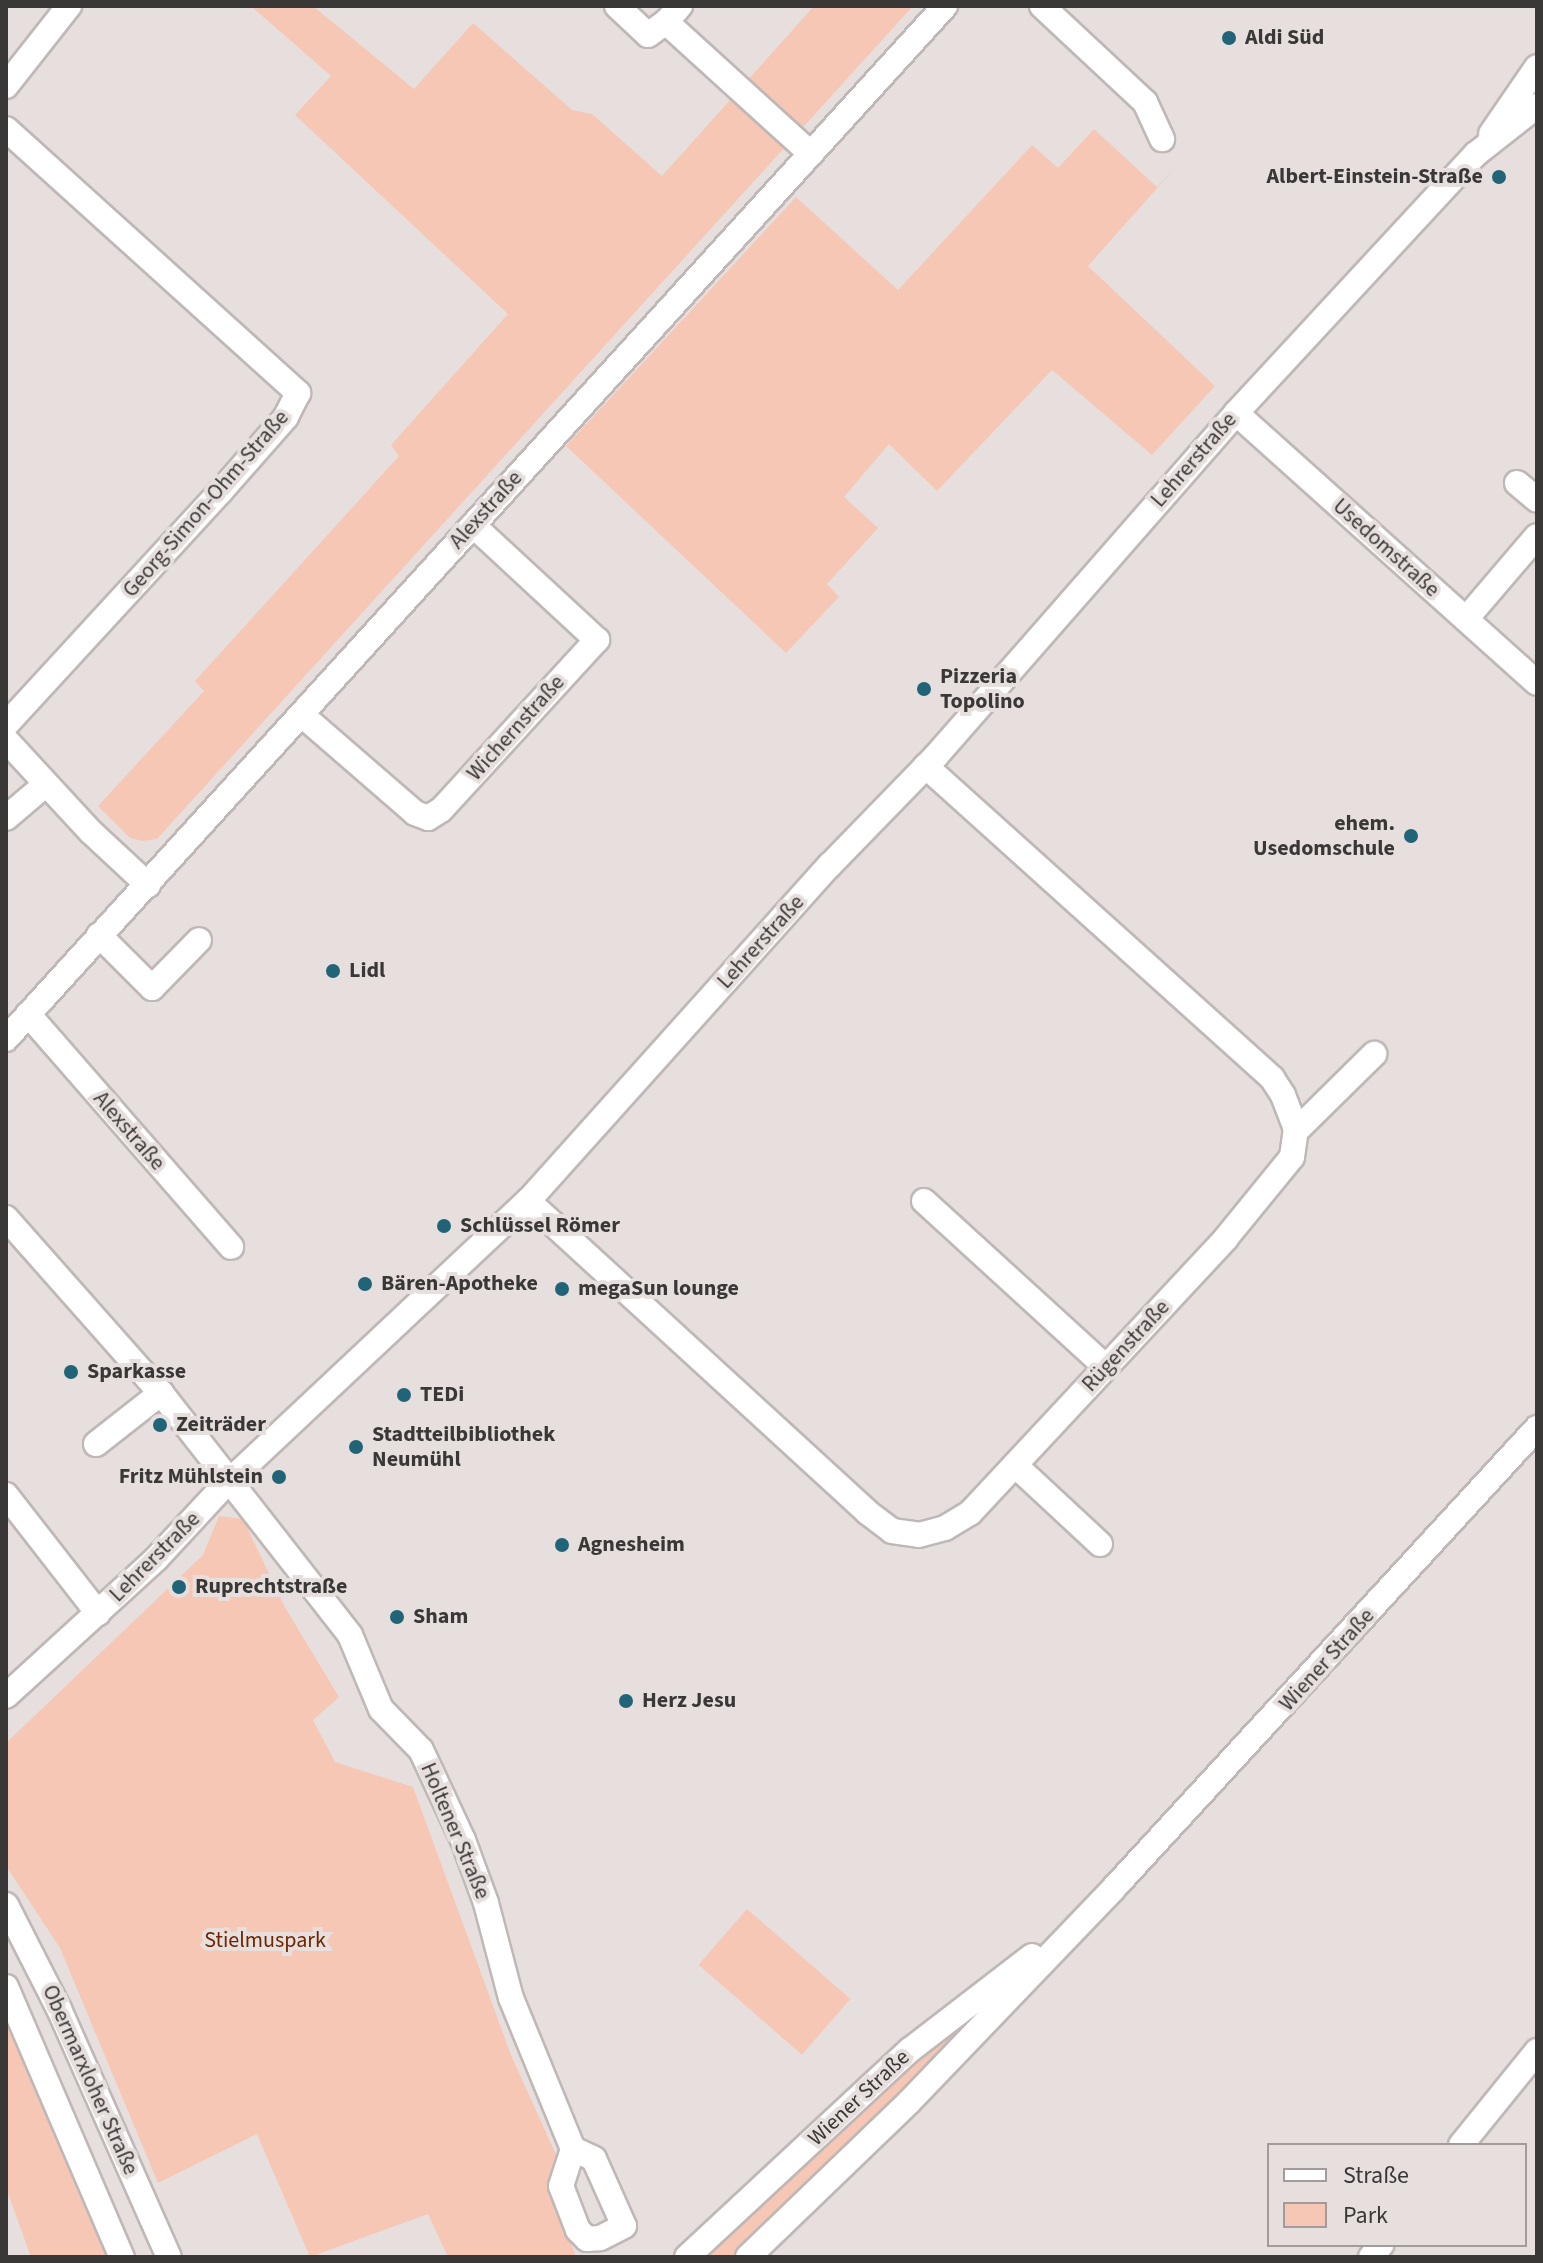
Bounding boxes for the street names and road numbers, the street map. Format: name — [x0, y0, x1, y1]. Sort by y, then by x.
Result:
street label: Georg-Simon-Ohm-Straße — [118, 405, 294, 603]
street label: Lehrerstraße — [1146, 407, 1242, 513]
street label: Alexstraße — [444, 465, 528, 555]
street label: Usedomstraße — [1327, 493, 1445, 603]
street label: Wichernstraße — [462, 670, 570, 786]
street label: Lehrerstraße — [712, 890, 810, 994]
street label: Alexstraße — [88, 1086, 170, 1176]
street label: Rügenstraße — [1077, 1294, 1175, 1398]
street label: Lehrerstraße — [104, 1506, 206, 1608]
street label: Wiener Straße — [1274, 1603, 1380, 1717]
street label: Holtener Straße — [414, 1759, 496, 1903]
street label: Obermarxloher Straße — [36, 1981, 144, 2179]
street label: Wiener Straße — [803, 2044, 915, 2152]

